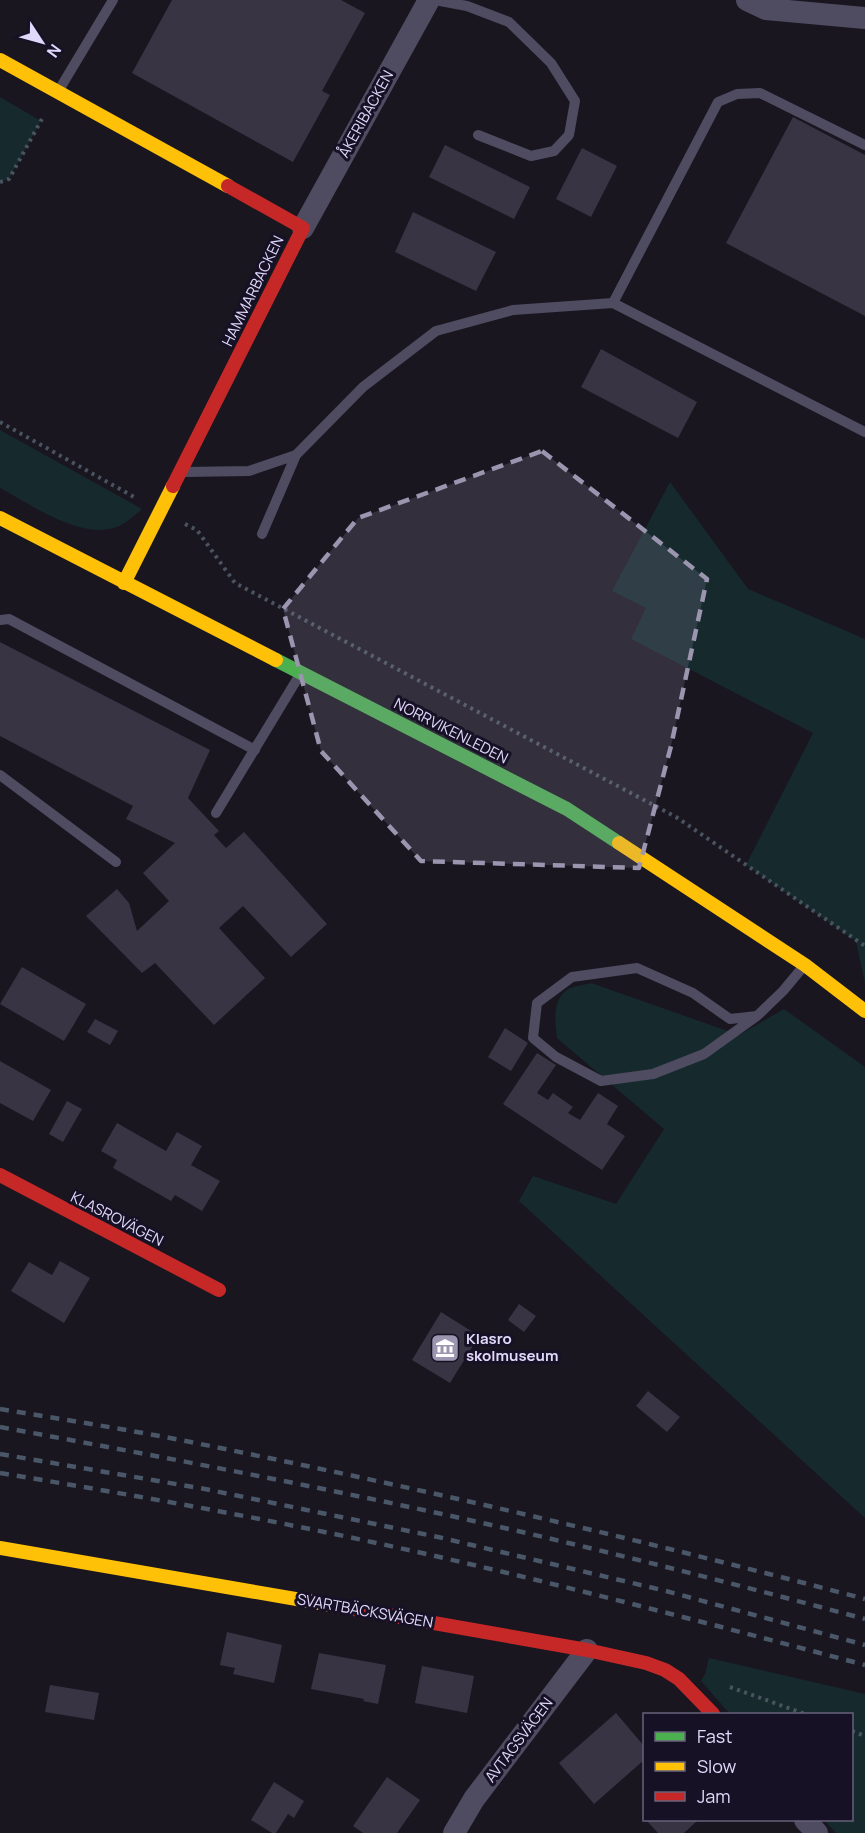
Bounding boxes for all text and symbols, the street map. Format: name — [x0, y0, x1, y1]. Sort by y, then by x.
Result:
north arrow — [12, 12, 72, 72]
text: N — [42, 40, 66, 62]
street label: ÅKERIBACKEN — [333, 66, 398, 161]
street label: HAMMARBACKEN — [217, 232, 288, 350]
street label: NORRVIKENLEDEN — [391, 693, 512, 768]
street label: KLASROVÄGEN — [67, 1186, 167, 1251]
place label: Klasro skolmuseum — [466, 1328, 558, 1366]
museum icon: Klasro skolmuseum — [429, 1332, 461, 1364]
street label: SVARTBÄCKSVÄGEN — [295, 1588, 435, 1633]
street label: AVTAGSVÄGEN — [480, 1693, 558, 1787]
legend — [643, 1713, 853, 1821]
text: Fast — [697, 1724, 732, 1748]
text: Slow — [697, 1754, 737, 1778]
text: Jam — [697, 1784, 731, 1808]

